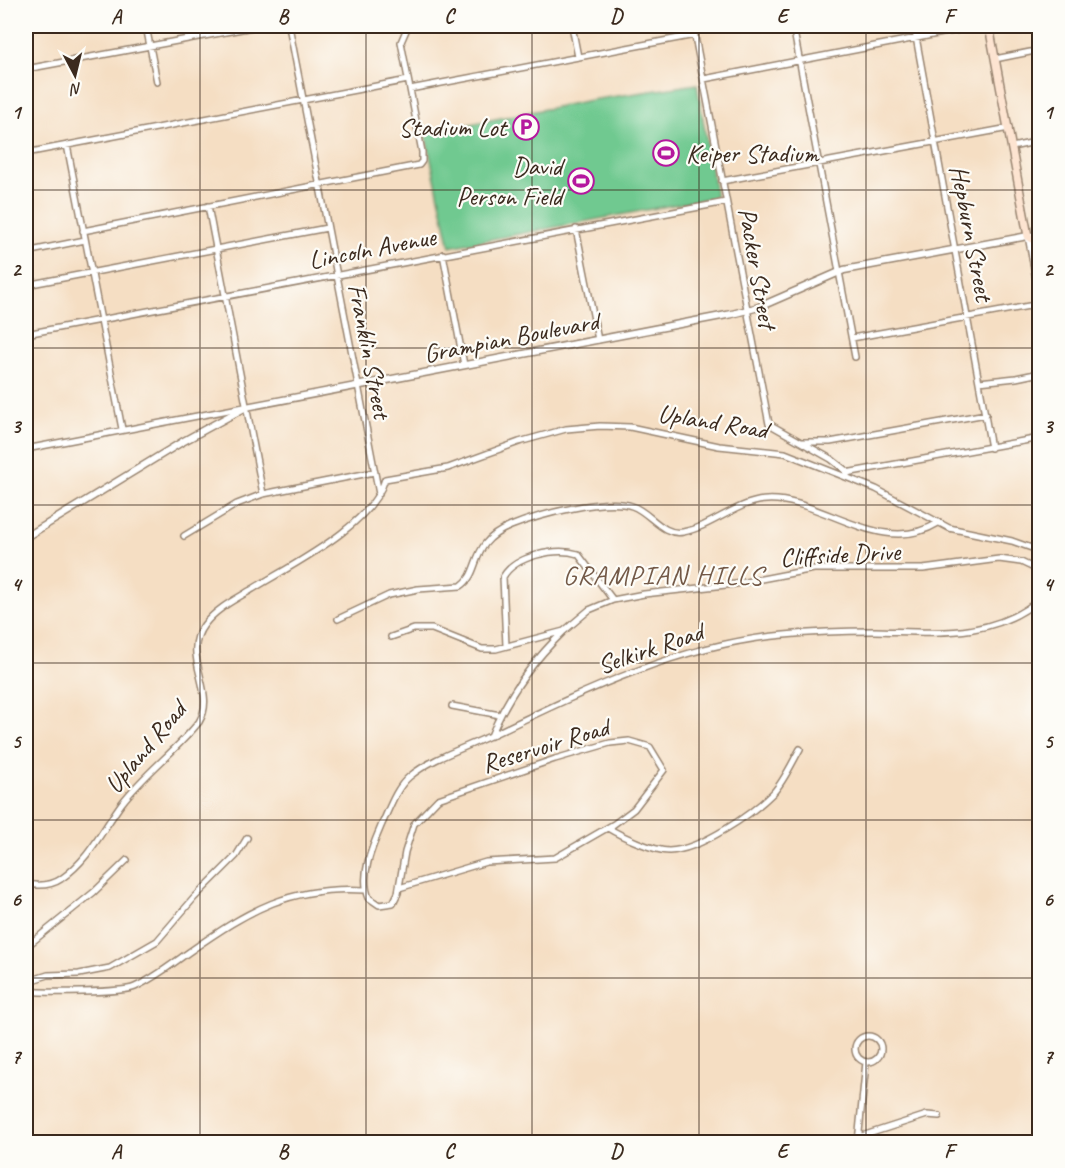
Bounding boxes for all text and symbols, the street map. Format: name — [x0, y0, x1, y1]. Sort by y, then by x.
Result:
text: A — [111, 4, 123, 29]
text: B — [278, 4, 290, 29]
text: C — [444, 4, 456, 29]
text: D — [610, 4, 624, 29]
text: E — [777, 4, 791, 29]
text: F — [944, 4, 958, 29]
north arrow — [45, 45, 105, 105]
text: N — [68, 78, 83, 100]
text: 1 — [12, 100, 23, 125]
text: 1 — [1044, 100, 1055, 125]
place label: Stadium Lot — [398, 111, 508, 144]
parking icon: Stadium Lot — [511, 112, 541, 142]
place label: Keiper Stadium — [686, 137, 820, 170]
sports icon: Keiper Stadium — [651, 138, 681, 168]
place label: David Person Field — [457, 150, 566, 213]
street label: Hepburn Street — [942, 163, 1001, 306]
sports icon: David Person Field — [566, 166, 596, 196]
street label: Packer Street — [731, 205, 785, 334]
street label: Lincoln Avenue — [306, 220, 440, 277]
text: 2 — [12, 257, 23, 282]
text: 2 — [1044, 257, 1055, 282]
street label: Franklin Street — [340, 281, 399, 424]
street label: Grampian Boulevard — [421, 304, 605, 371]
street label: Upland Road — [656, 397, 774, 447]
text: 3 — [12, 414, 23, 439]
text: 3 — [1044, 414, 1055, 439]
street label: Cliffside Drive — [779, 535, 902, 574]
district label: GRAMPIAN HILLS — [563, 558, 767, 592]
text: 4 — [12, 572, 24, 597]
text: 4 — [1044, 572, 1056, 597]
street label: Selkirk Road — [593, 614, 711, 682]
street label: Upland Road — [97, 692, 196, 800]
street label: Reservoir Road — [478, 709, 616, 780]
text: 5 — [12, 729, 23, 754]
text: 5 — [1044, 729, 1055, 754]
text: 6 — [11, 887, 22, 912]
text: 6 — [1043, 887, 1054, 912]
text: 7 — [12, 1044, 23, 1069]
text: 7 — [1044, 1044, 1055, 1069]
text: A — [111, 1139, 123, 1164]
text: B — [278, 1139, 290, 1164]
text: C — [444, 1139, 456, 1164]
text: D — [610, 1139, 624, 1164]
text: E — [777, 1139, 791, 1164]
text: F — [944, 1139, 958, 1164]

